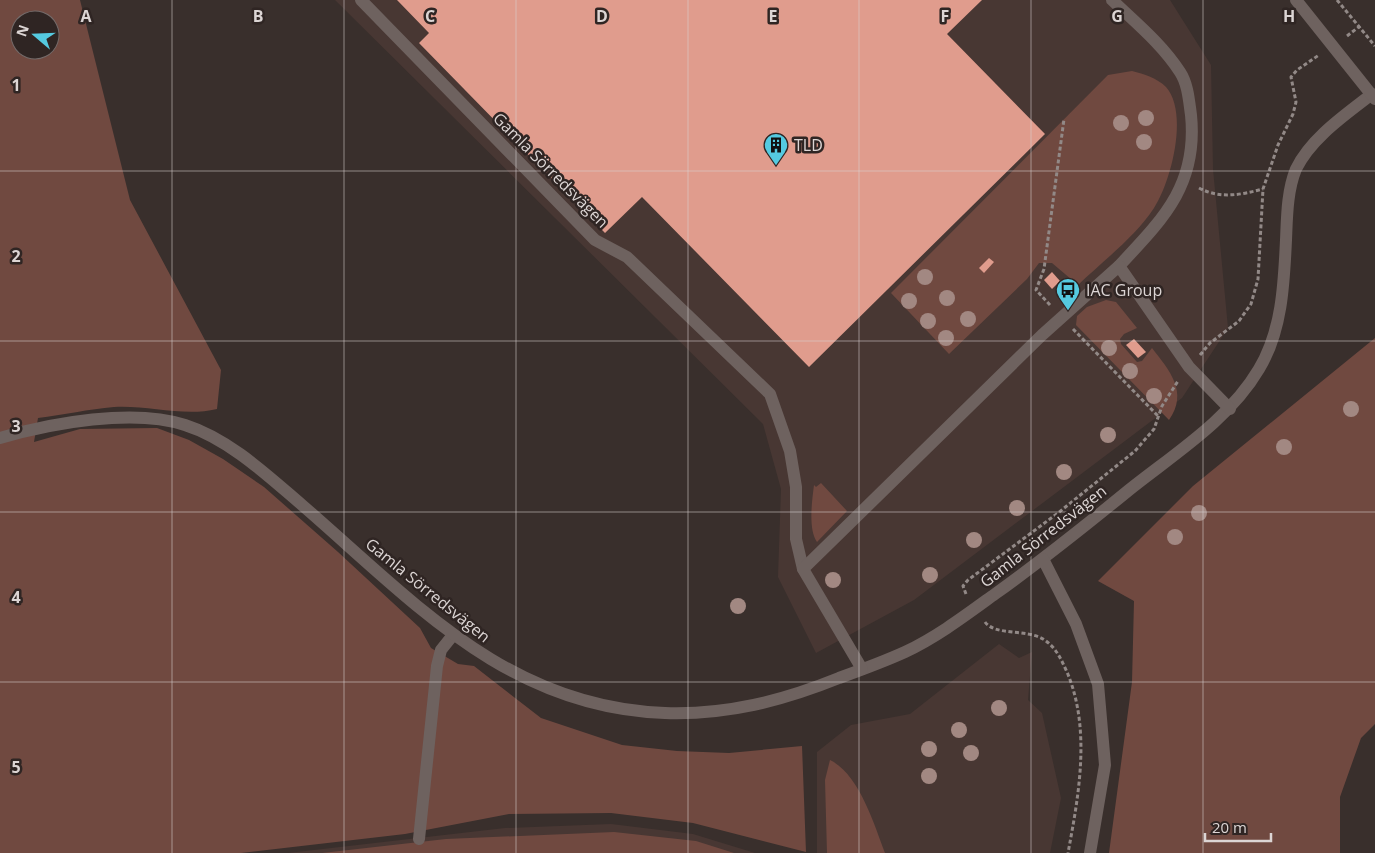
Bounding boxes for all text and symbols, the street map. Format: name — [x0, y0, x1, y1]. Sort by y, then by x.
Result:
text: A — [80, 5, 92, 27]
text: B — [253, 5, 263, 27]
text: C — [425, 5, 435, 27]
text: D — [596, 5, 608, 27]
text: E — [769, 5, 778, 27]
text: F — [941, 5, 949, 27]
text: G — [1111, 5, 1123, 27]
text: H — [1283, 5, 1295, 27]
north arrow — [10, 10, 60, 60]
text: N — [11, 22, 33, 39]
text: 1 — [11, 74, 21, 96]
street label: Gamla Sörredsvägen — [489, 108, 613, 232]
building icon: TLD — [763, 132, 789, 166]
place label: TLD — [794, 134, 823, 156]
text: 2 — [11, 245, 21, 267]
bus stop icon: IAC Group — [1055, 277, 1081, 311]
place label: IAC Group — [1086, 279, 1162, 301]
text: 3 — [11, 415, 21, 437]
street label: Gamla Sörredsvägen — [975, 480, 1111, 592]
street label: Gamla Sörredsvägen — [361, 533, 495, 647]
text: 4 — [11, 586, 21, 608]
text: 5 — [11, 756, 21, 778]
scale bar — [1205, 810, 1271, 842]
text: 20 m — [1212, 817, 1247, 837]

